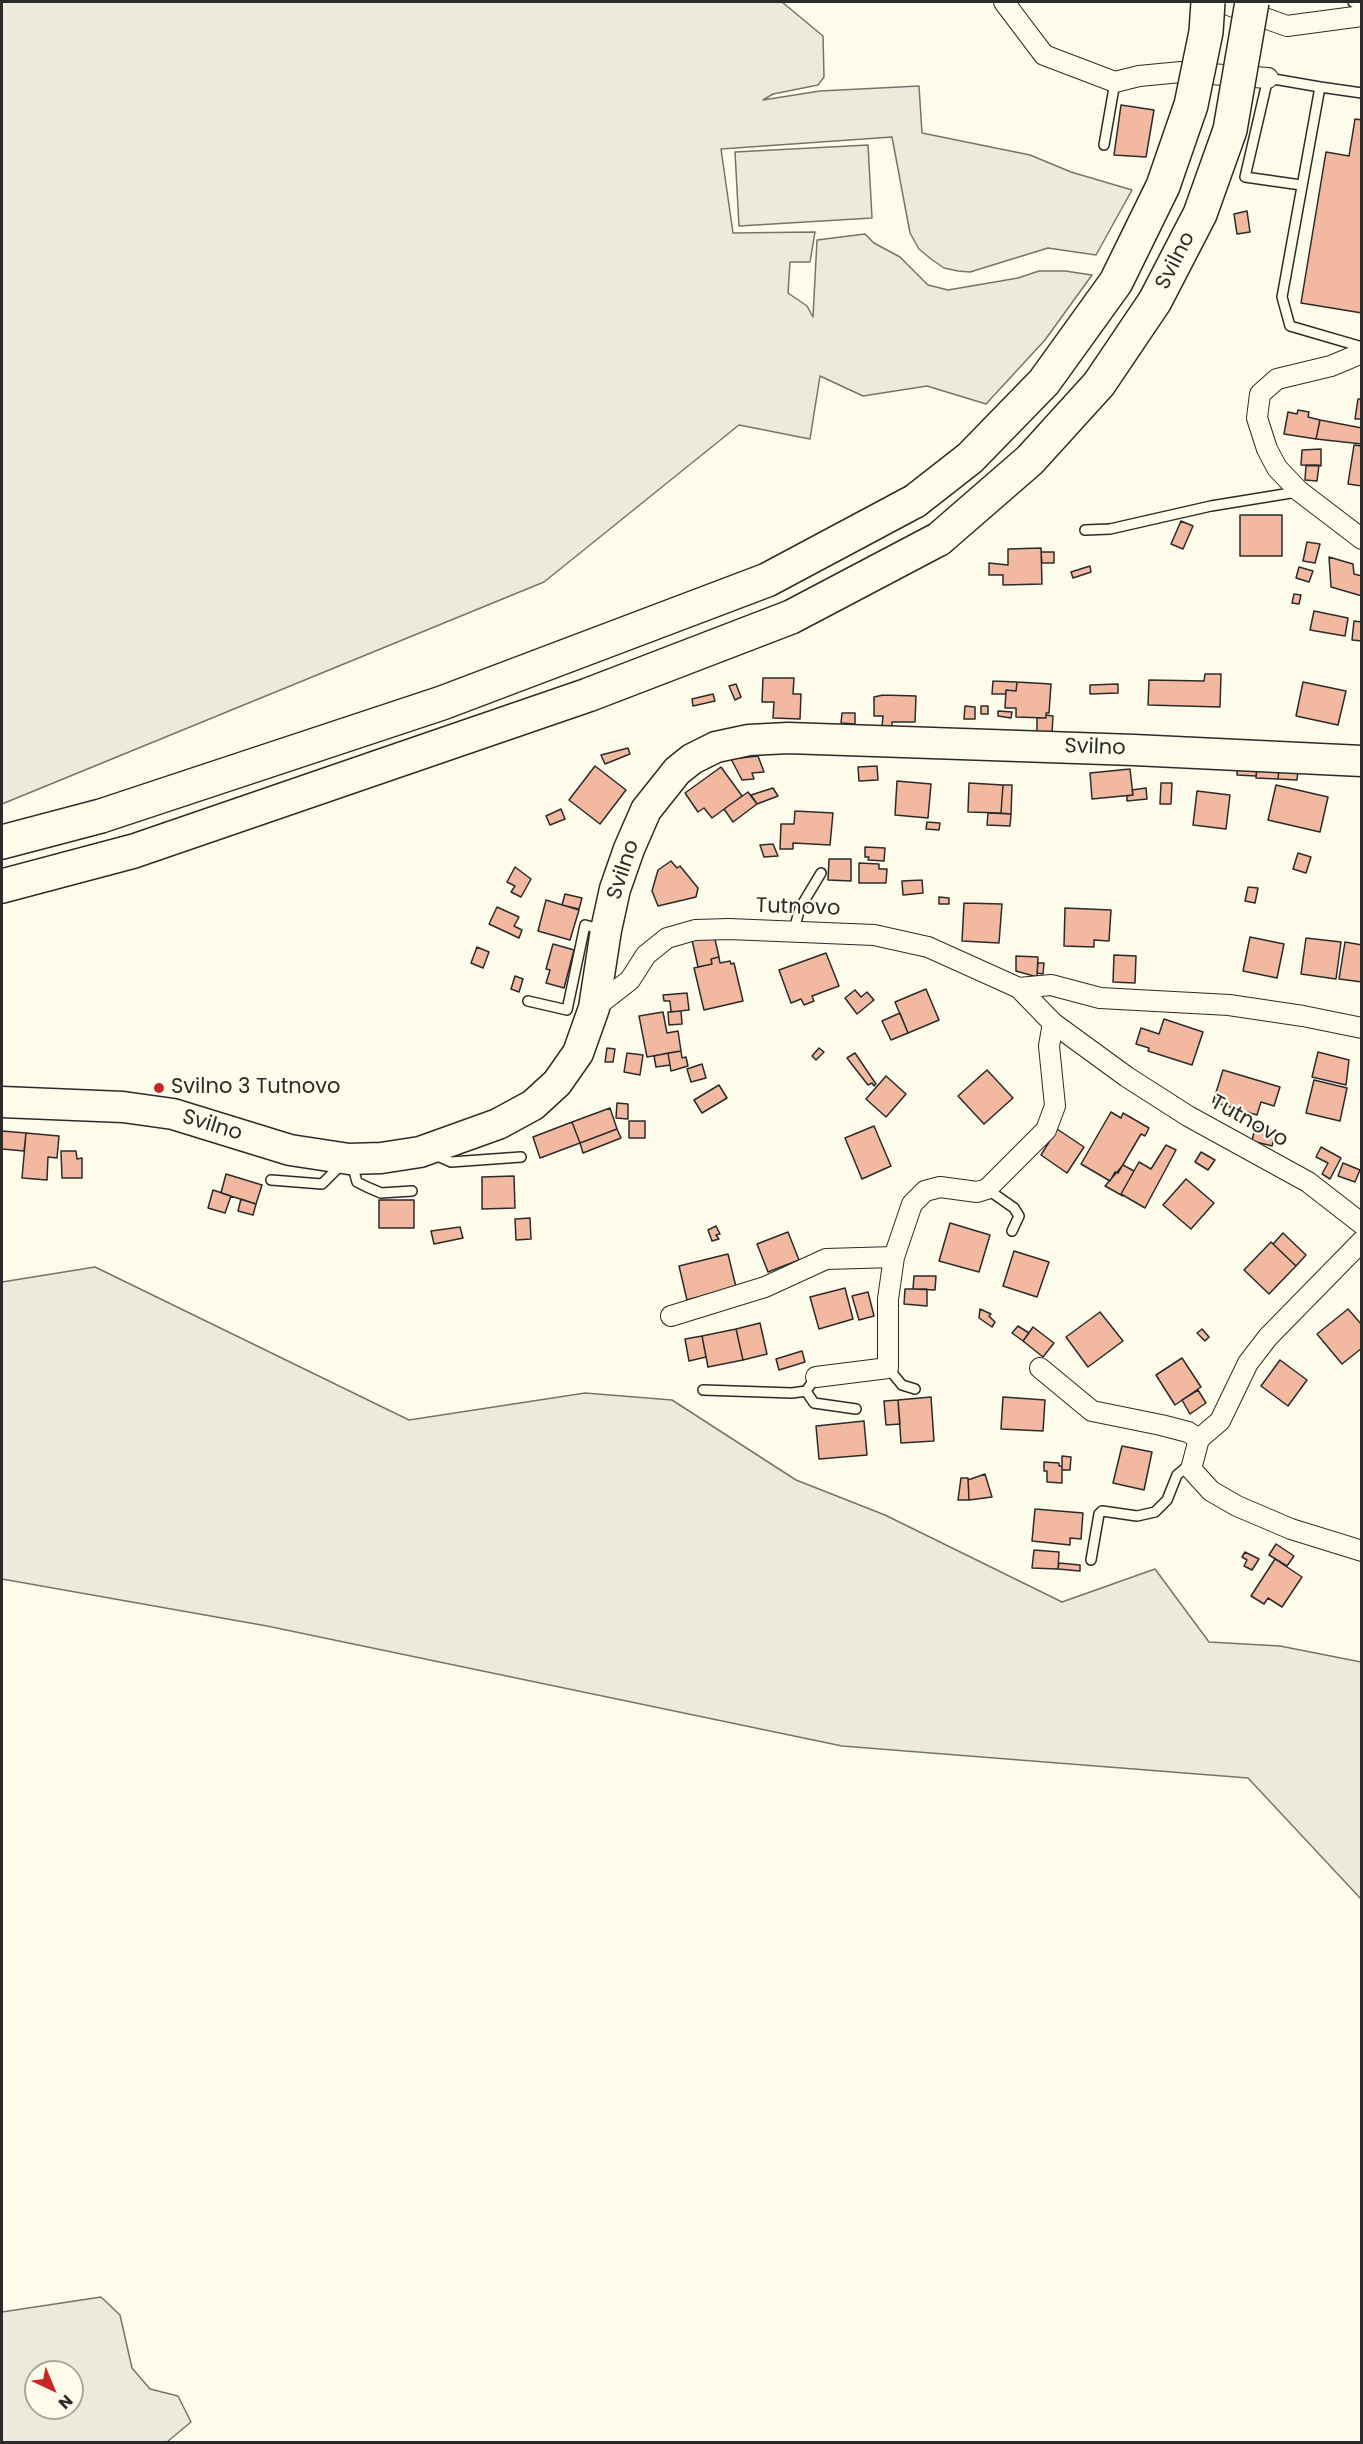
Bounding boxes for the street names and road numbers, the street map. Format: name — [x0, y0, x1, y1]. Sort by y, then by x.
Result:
street label: Svilno — [1151, 228, 1201, 294]
street label: Svilno — [1064, 734, 1126, 762]
street label: Svilno — [603, 837, 645, 903]
street label: Tutnovo — [755, 894, 841, 922]
street label: Tutnovo — [1206, 1090, 1292, 1154]
street label: Svilno — [179, 1105, 245, 1147]

